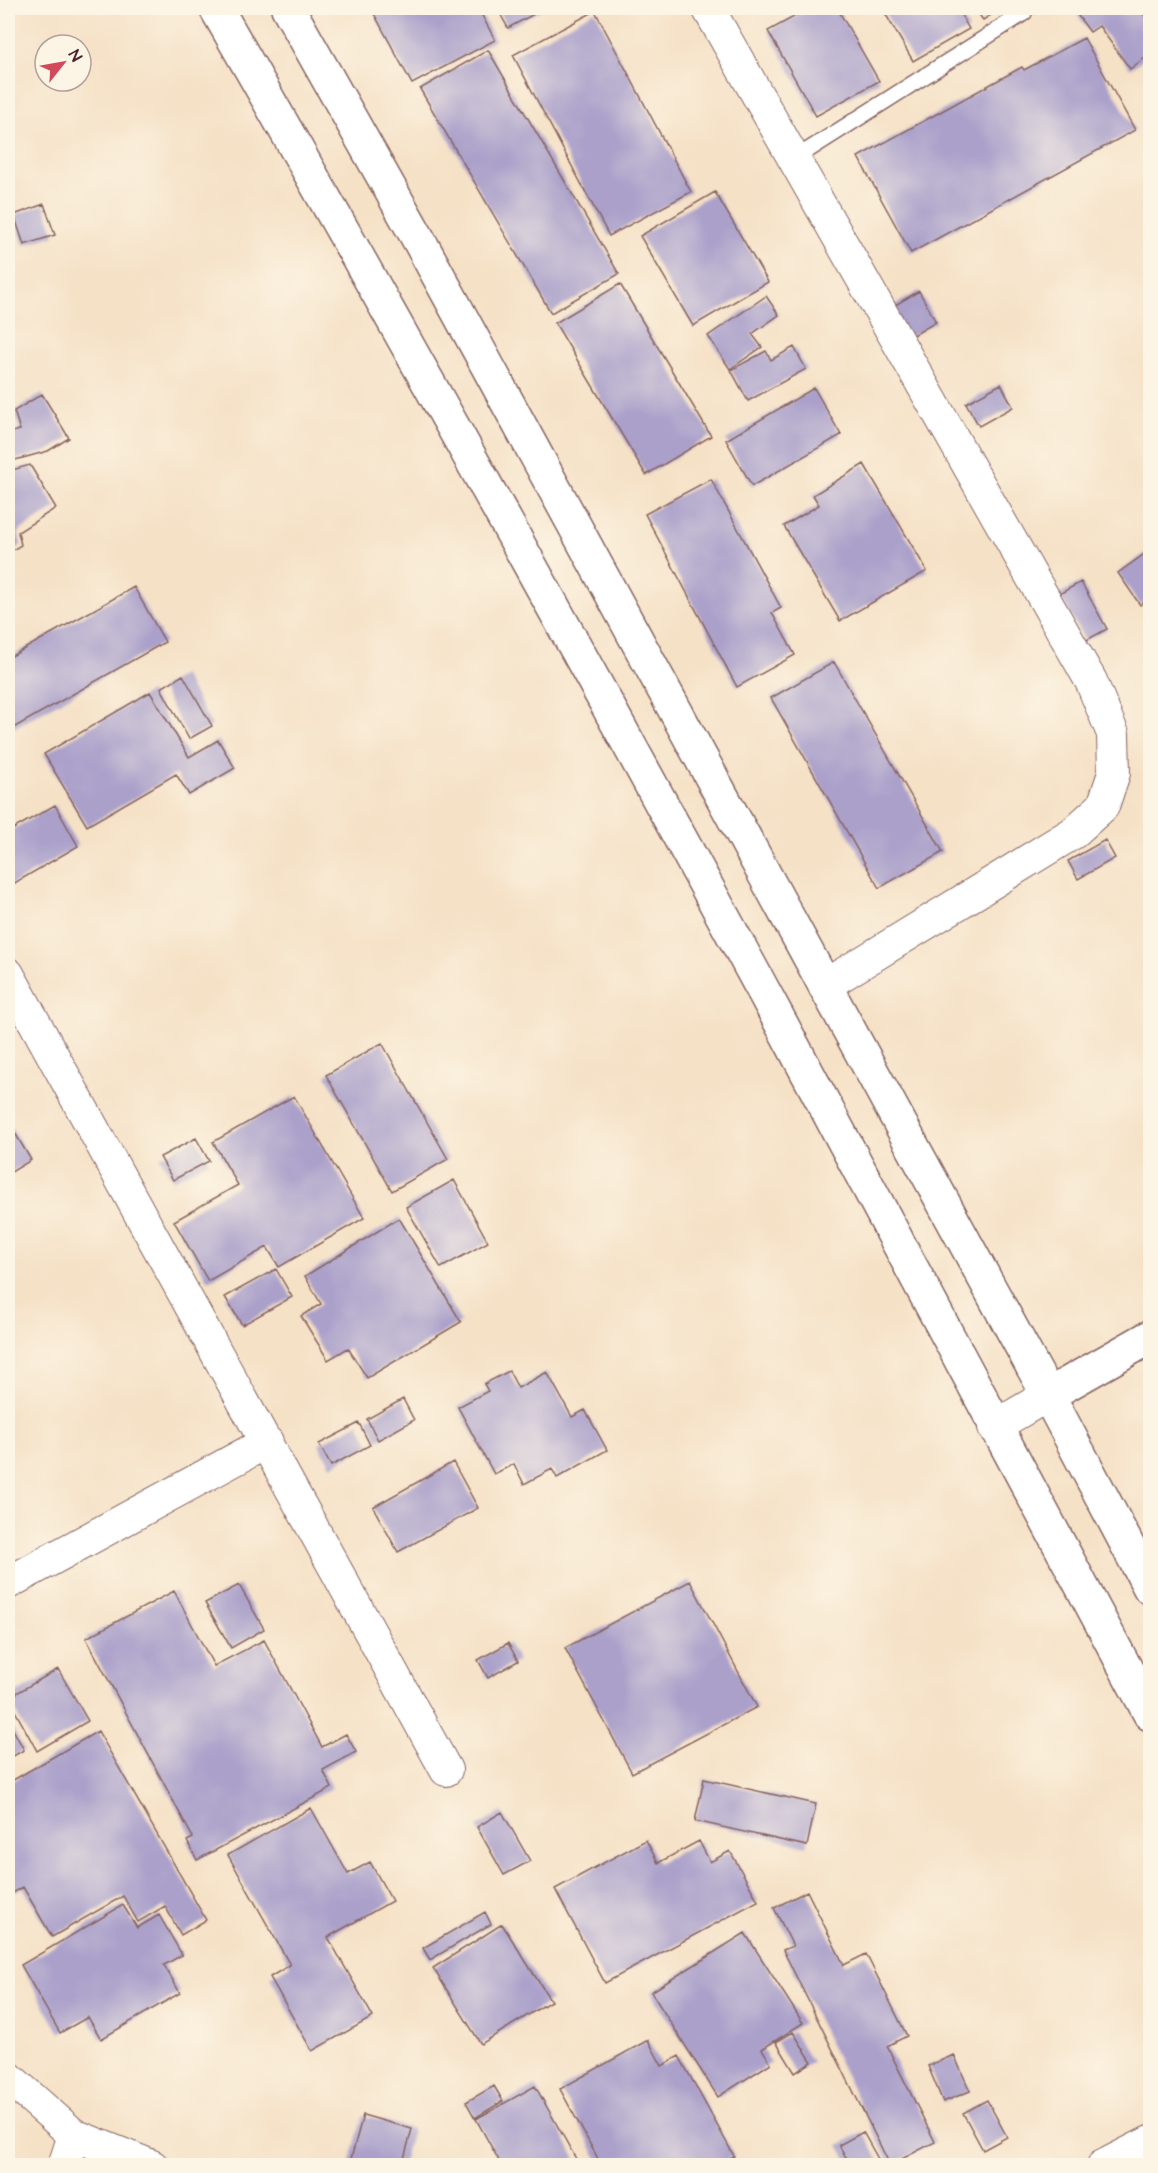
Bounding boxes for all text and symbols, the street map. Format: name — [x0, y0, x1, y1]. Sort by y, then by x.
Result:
north arrow — [33, 33, 93, 93]
text: N — [63, 46, 87, 66]

